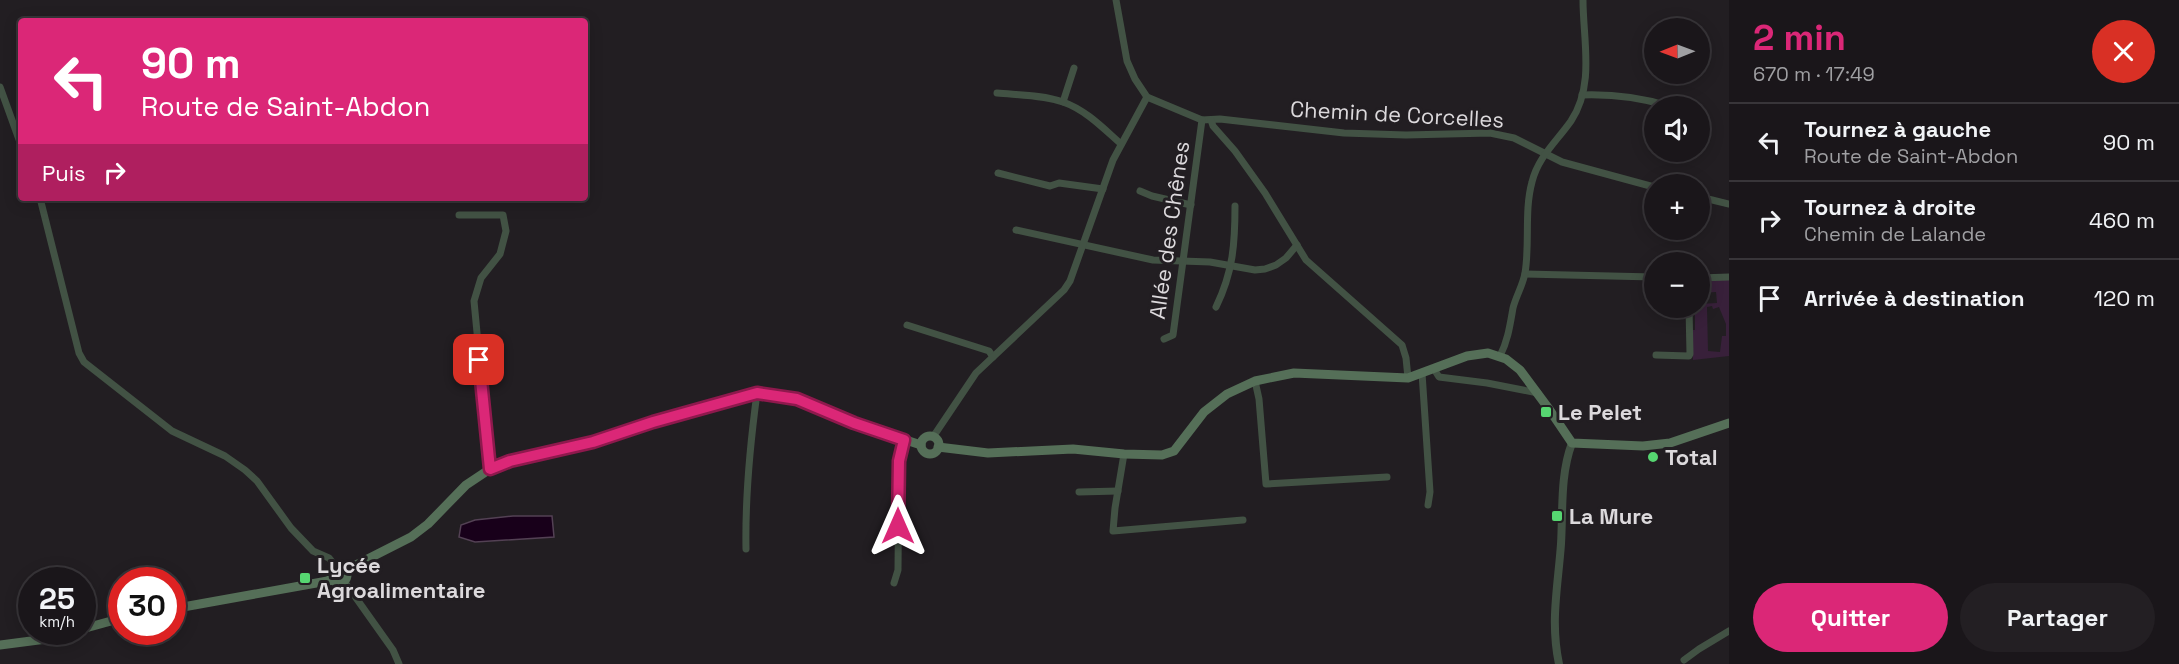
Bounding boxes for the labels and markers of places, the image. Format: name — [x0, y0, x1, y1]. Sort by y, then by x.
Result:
pin — [453, 334, 504, 385]
place label: Le Pelet — [1558, 398, 1642, 426]
marker: Le Pelet — [1539, 405, 1553, 419]
place label: Total — [1665, 443, 1718, 471]
marker: Total — [1646, 450, 1660, 464]
place label: La Mure — [1569, 502, 1653, 530]
marker: La Mure — [1550, 509, 1564, 523]
place label: Lycée Agroalimentaire — [317, 551, 486, 604]
marker: Lycée Agroalimentaire — [298, 571, 312, 585]

